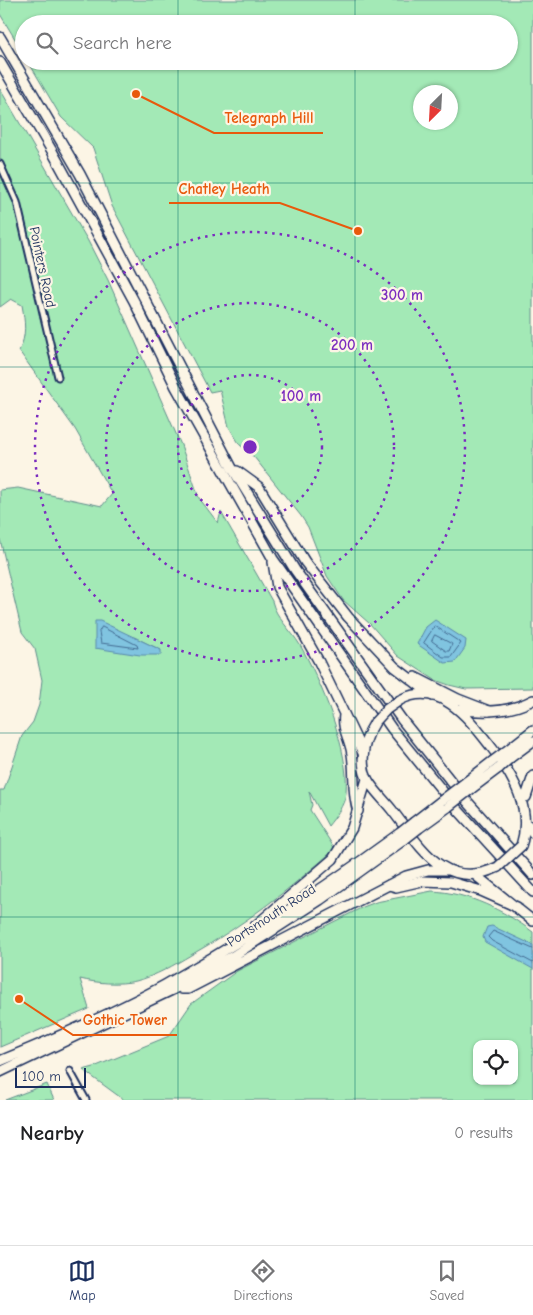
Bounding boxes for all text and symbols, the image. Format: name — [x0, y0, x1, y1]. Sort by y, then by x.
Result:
search box — [15, 15, 518, 70]
icon: search — [33, 29, 61, 57]
text: Search here — [73, 32, 172, 54]
north arrow — [413, 85, 458, 130]
callout: Telegraph Hill — [214, 103, 323, 133]
text: Telegraph Hill — [225, 109, 313, 127]
callout: Chatley Heath — [169, 173, 280, 203]
text: Chatley Heath — [178, 180, 270, 198]
street label: Pointers Road — [26, 225, 59, 309]
text: 300 m — [381, 286, 423, 304]
text: 200 m — [331, 336, 373, 354]
text: 100 m — [281, 387, 321, 405]
centre of rings — [241, 438, 259, 456]
street label: Portsmouth Road — [224, 880, 319, 950]
callout: Gothic Tower — [73, 1005, 177, 1035]
text: Gothic Tower — [83, 1011, 167, 1029]
map controls — [473, 1040, 518, 1085]
button: locate — [473, 1040, 518, 1085]
scale bar — [15, 1065, 86, 1088]
text: 100 m — [22, 1068, 61, 1085]
text: Nearby — [20, 1121, 84, 1145]
text: 0 results — [454, 1124, 513, 1142]
tab: Map — [68, 1257, 96, 1304]
tab: Directions — [233, 1257, 293, 1304]
tab: Saved — [430, 1257, 465, 1304]

